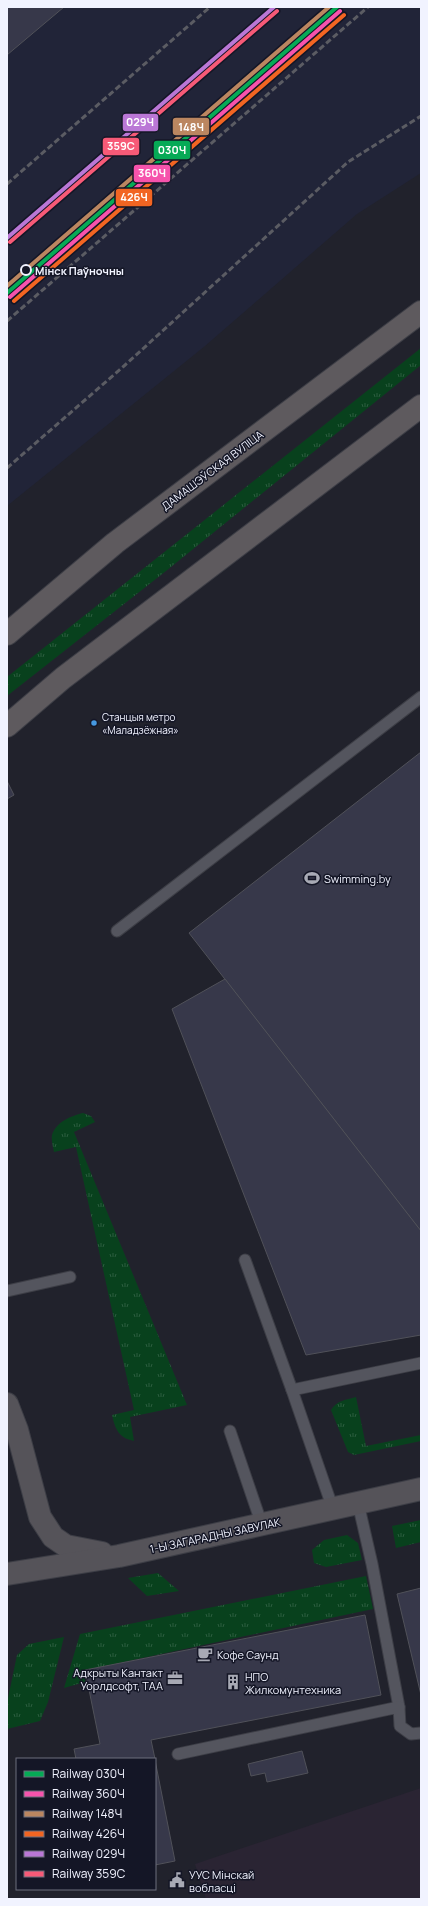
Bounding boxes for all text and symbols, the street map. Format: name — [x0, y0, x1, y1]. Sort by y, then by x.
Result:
line badge: 029Ч — [122, 113, 159, 132]
text: 029Ч — [126, 114, 154, 129]
line badge: 148Ч — [172, 117, 210, 136]
text: 148Ч — [178, 119, 204, 134]
line badge: 359С — [102, 137, 140, 156]
text: 359С — [107, 138, 135, 153]
line badge: 030Ч — [153, 140, 191, 160]
text: 030Ч — [158, 142, 186, 157]
line badge: 360Ч — [133, 164, 171, 183]
text: 360Ч — [138, 165, 166, 180]
line badge: 426Ч — [115, 188, 153, 207]
text: 426Ч — [120, 189, 148, 204]
place label: Мінск Паўночны — [35, 263, 124, 278]
marker: Мінск Паўночны — [20, 264, 32, 276]
street label: ДАМАШЭЎСКАЯ ВУЛІЦА — [158, 427, 266, 513]
place label: Станцыя метро «Маладзёжная» — [102, 710, 179, 737]
marker: Станцыя метро «Маладзёжная» — [89, 718, 99, 728]
sports icon: Swimming.by — [303, 869, 321, 887]
place label: Swimming.by — [324, 871, 391, 886]
street label: 1-Ы ЗАГАРАДНЫ ЗАВУЛАК — [148, 1514, 282, 1556]
cafe icon: Кофе Саунд — [196, 1645, 214, 1663]
place label: Кофе Саунд — [217, 1647, 279, 1662]
place label: Адкрыты Кантакт Уорлдсофт, ТАА — [73, 1665, 163, 1693]
office icon: Адкрыты Кантакт Уорлдсофт, ТАА — [166, 1669, 184, 1687]
place label: НПО Жилкомунтехника — [245, 1669, 341, 1697]
building icon: НПО Жилкомунтехника — [224, 1673, 242, 1691]
legend — [16, 1758, 156, 1890]
text: Railway 030Ч — [52, 1765, 125, 1782]
text: Railway 360Ч — [52, 1785, 125, 1802]
text: Railway 148Ч — [52, 1805, 122, 1822]
text: Railway 426Ч — [52, 1825, 125, 1842]
text: Railway 029Ч — [52, 1845, 125, 1862]
text: Railway 359С — [52, 1865, 126, 1882]
place label: УУС Мінскай вобласці — [189, 1867, 254, 1895]
public building icon: УУС Мінскай вобласці — [168, 1871, 186, 1889]

